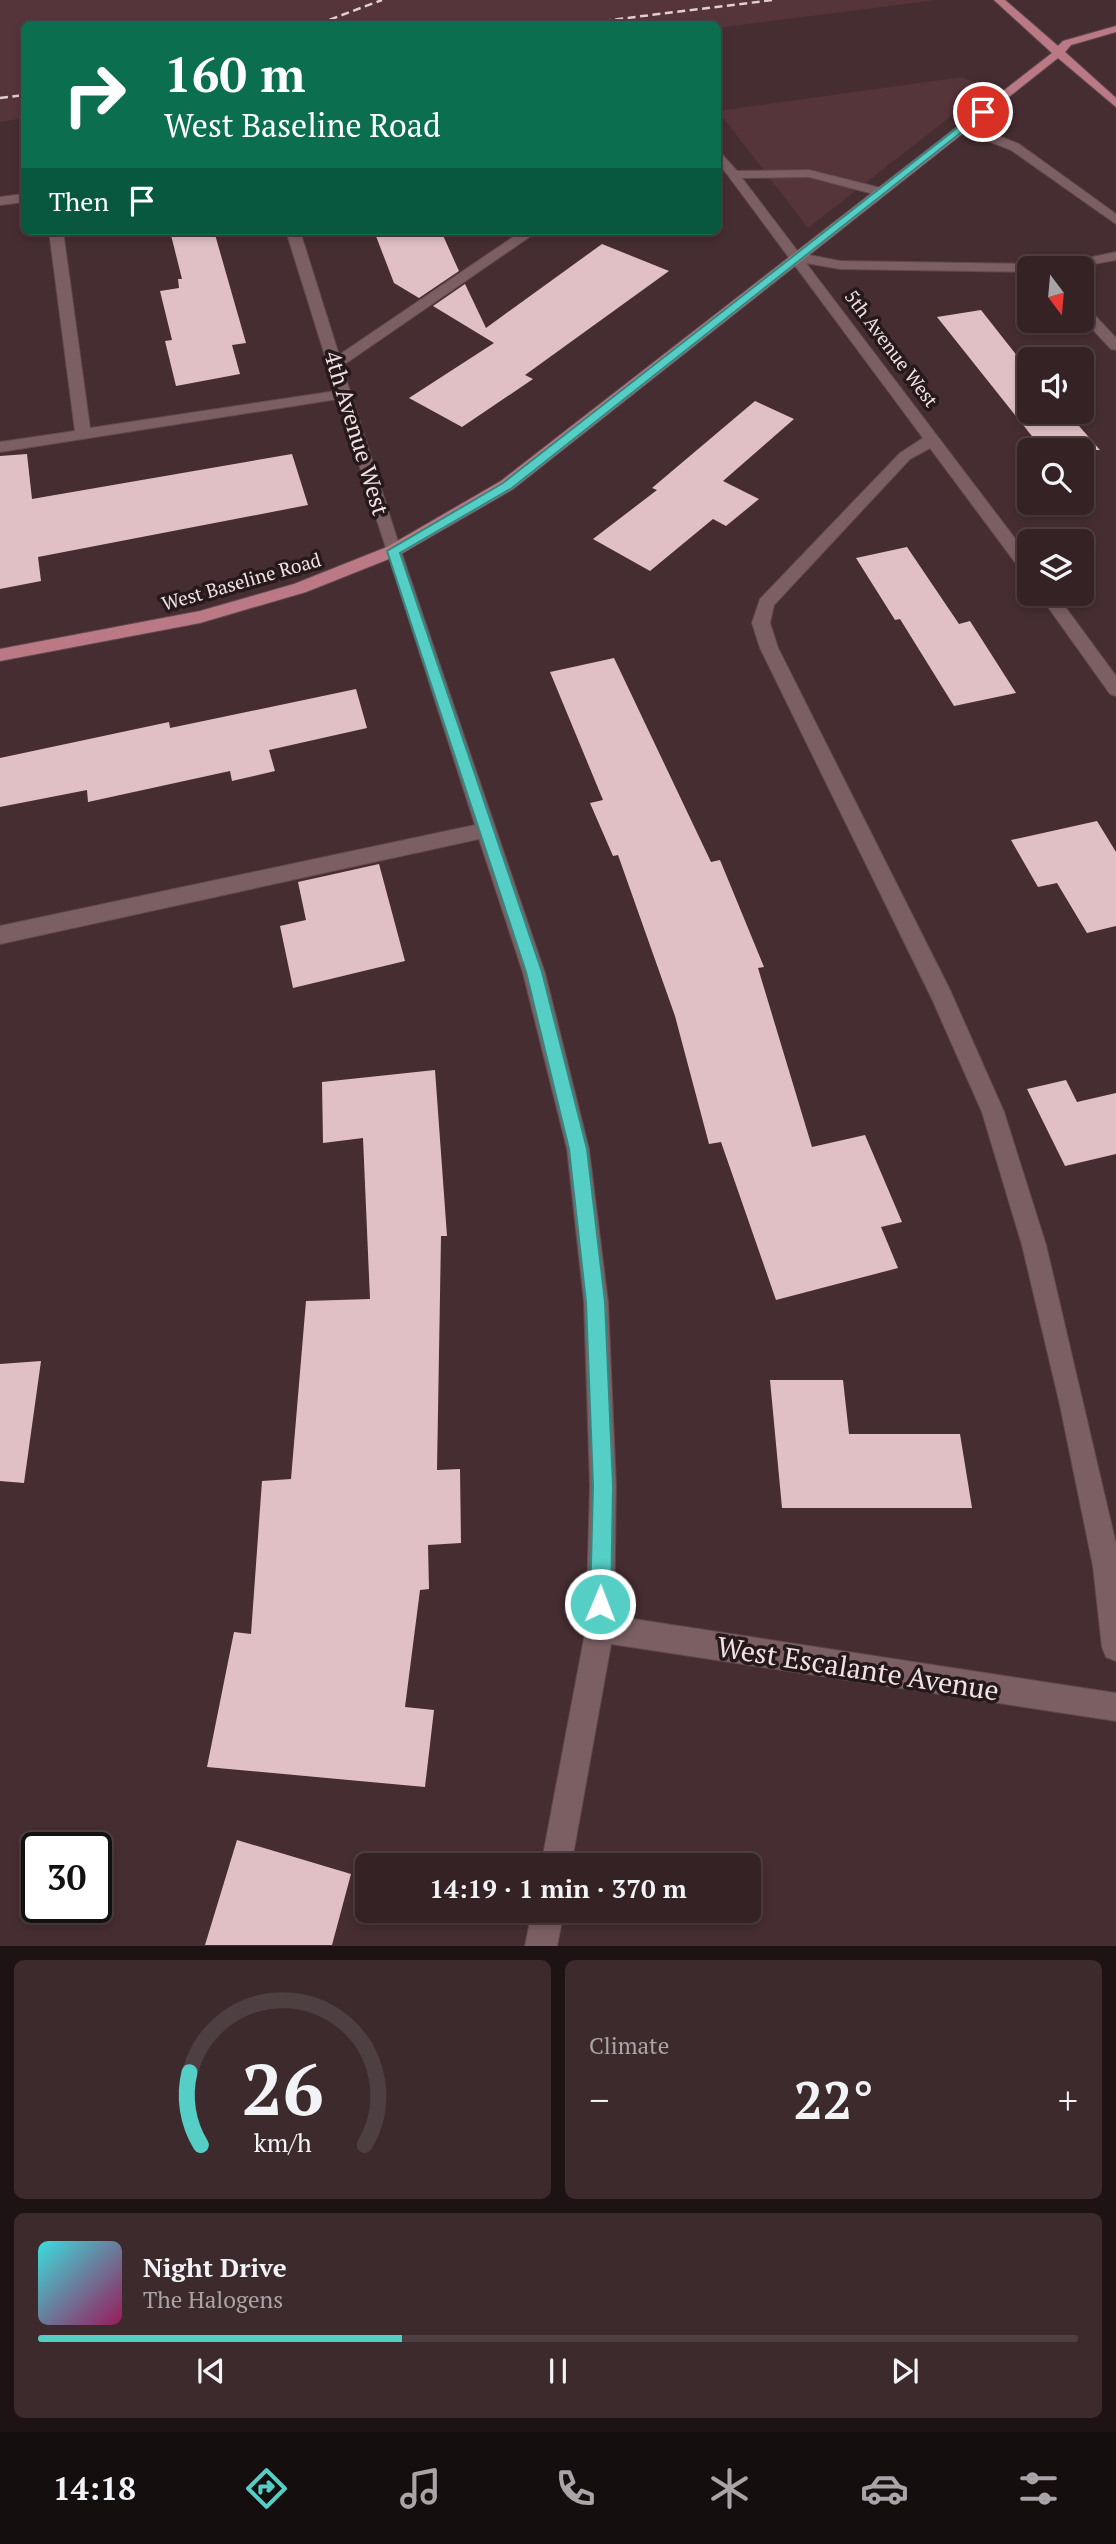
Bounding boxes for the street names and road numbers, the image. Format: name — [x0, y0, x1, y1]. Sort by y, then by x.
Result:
street label: 5th Avenue West — [840, 284, 944, 412]
street label: 4th Avenue West — [317, 347, 397, 519]
street label: West Baseline Road — [159, 546, 324, 616]
street label: West Escalante Avenue — [714, 1627, 1002, 1709]

